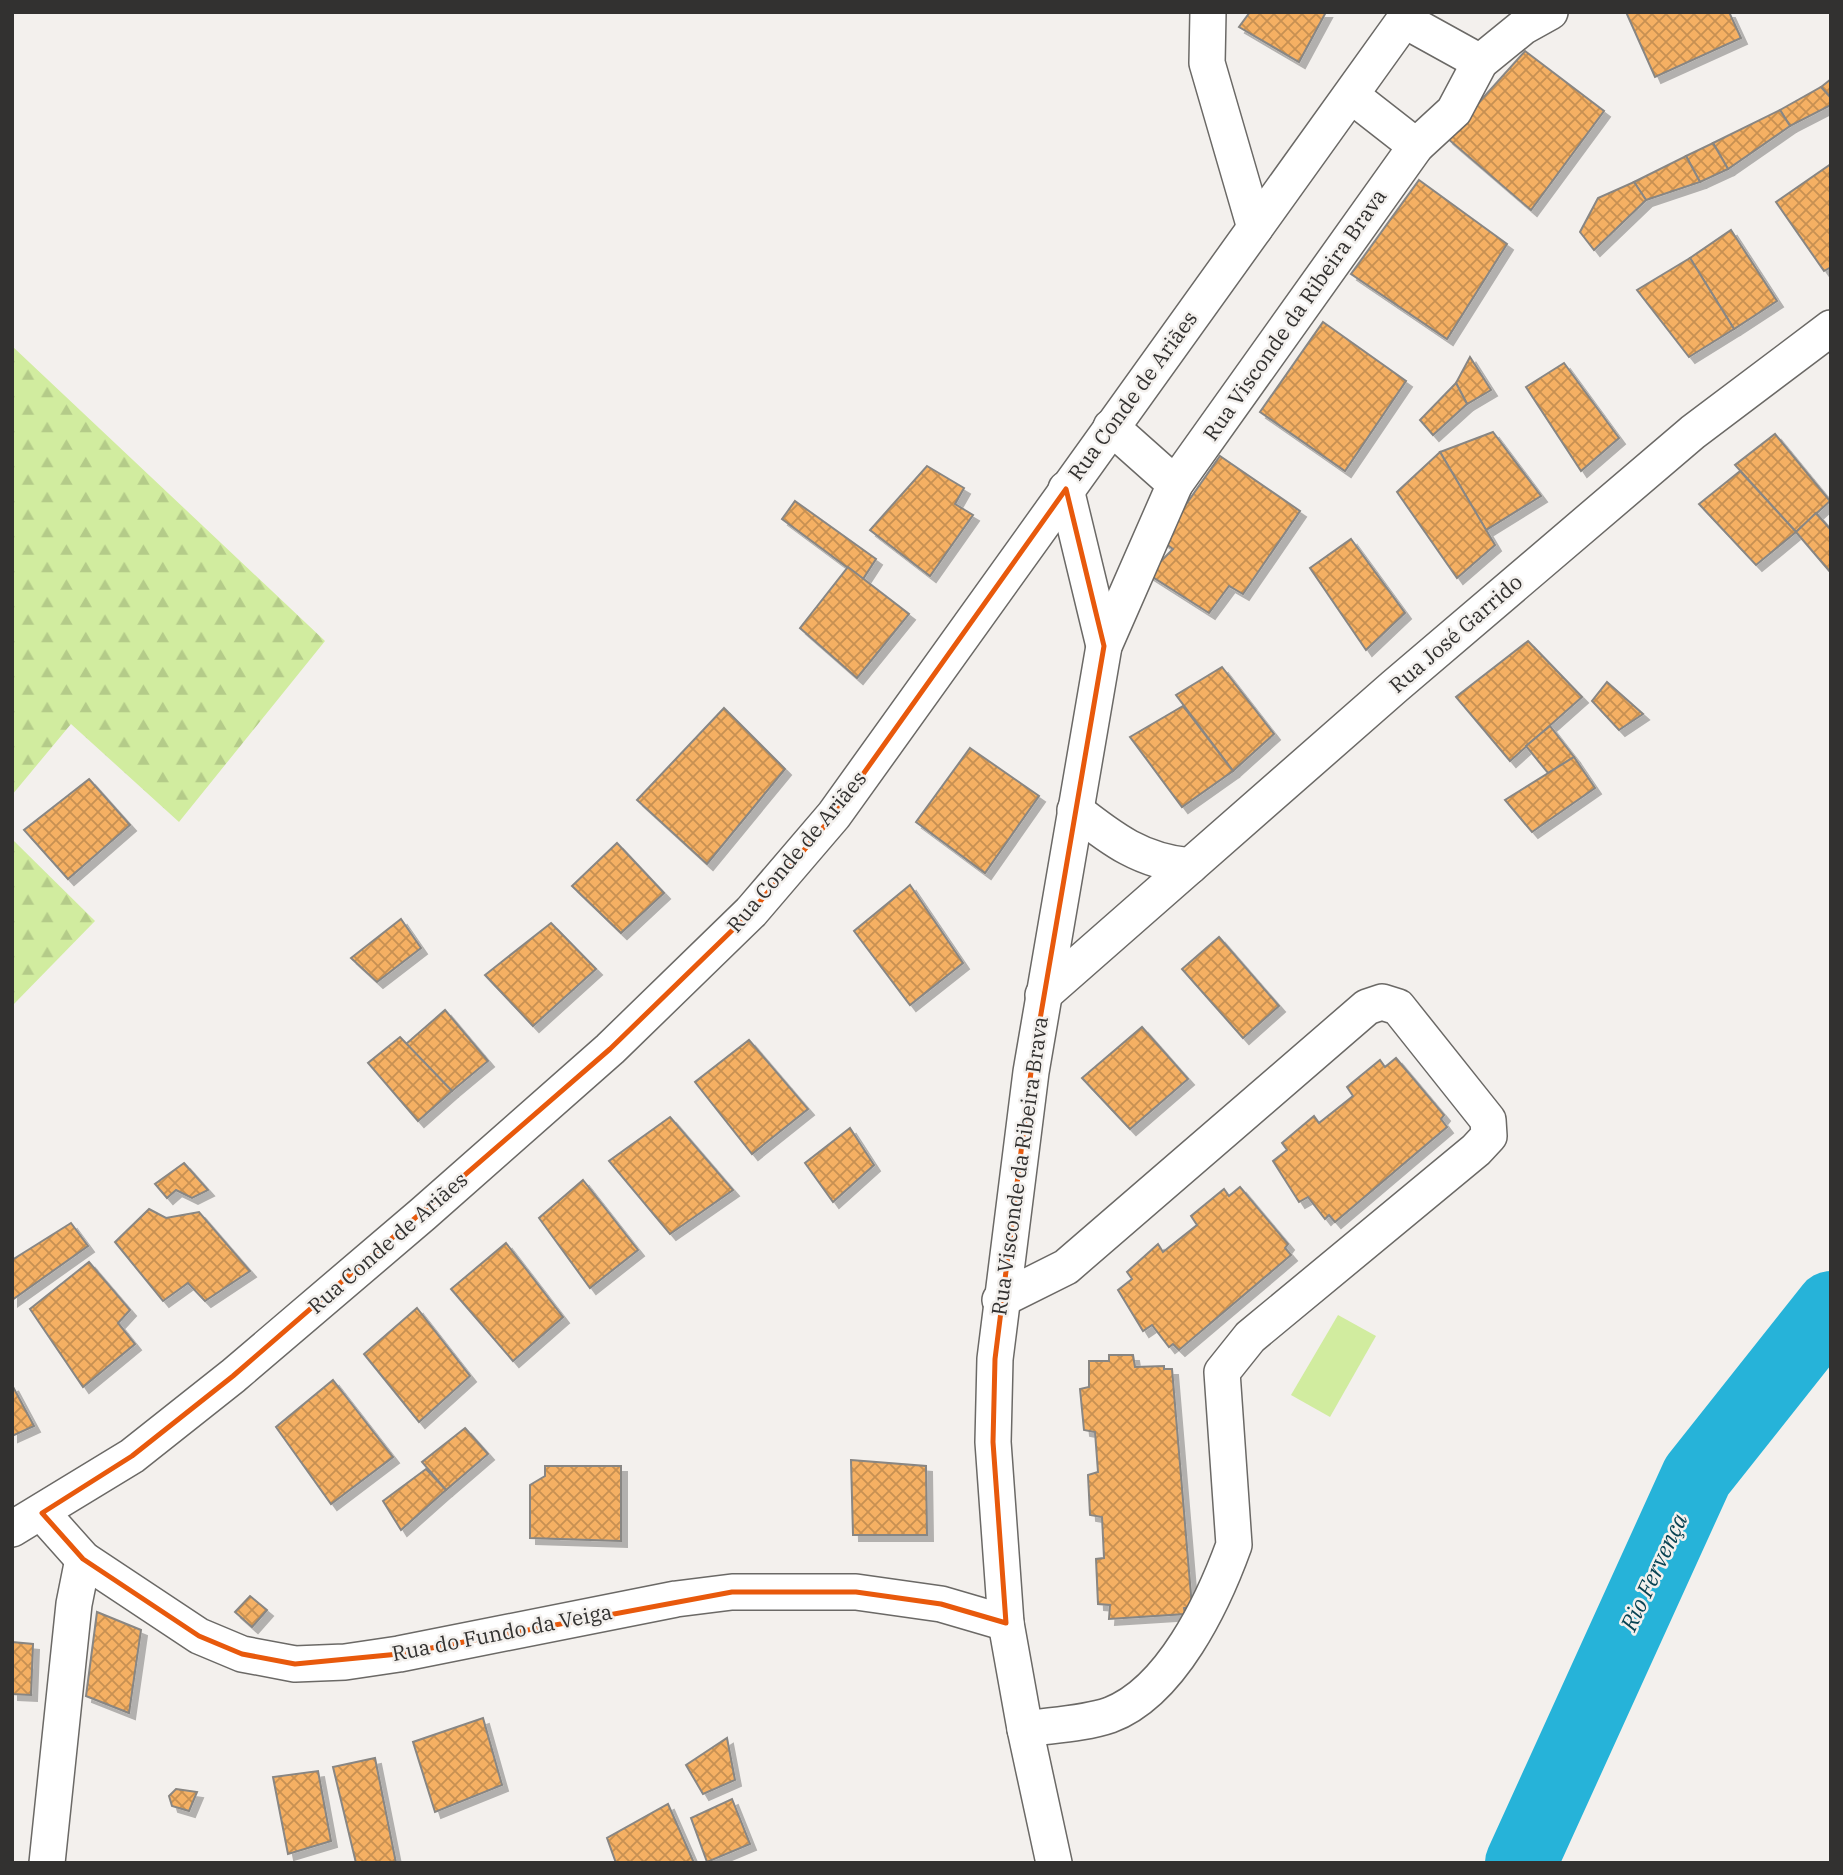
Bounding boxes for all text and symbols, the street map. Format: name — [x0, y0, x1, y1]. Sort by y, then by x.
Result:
street label: Rua Visconde da Ribeira Brava — [1196, 183, 1392, 446]
street label: Rua Conde de Ariães — [1061, 305, 1203, 486]
street label: Rua José Garrido — [1383, 568, 1528, 699]
street label: Rua Conde de Ariães — [720, 765, 872, 938]
street label: Rua Visconde da Ribeira Brava — [984, 1015, 1054, 1317]
street label: Rua Conde de Ariães — [302, 1165, 473, 1319]
water label: Rio Fervença — [1612, 1508, 1694, 1636]
street label: Rua do Fundo da Veiga — [389, 1597, 614, 1667]

